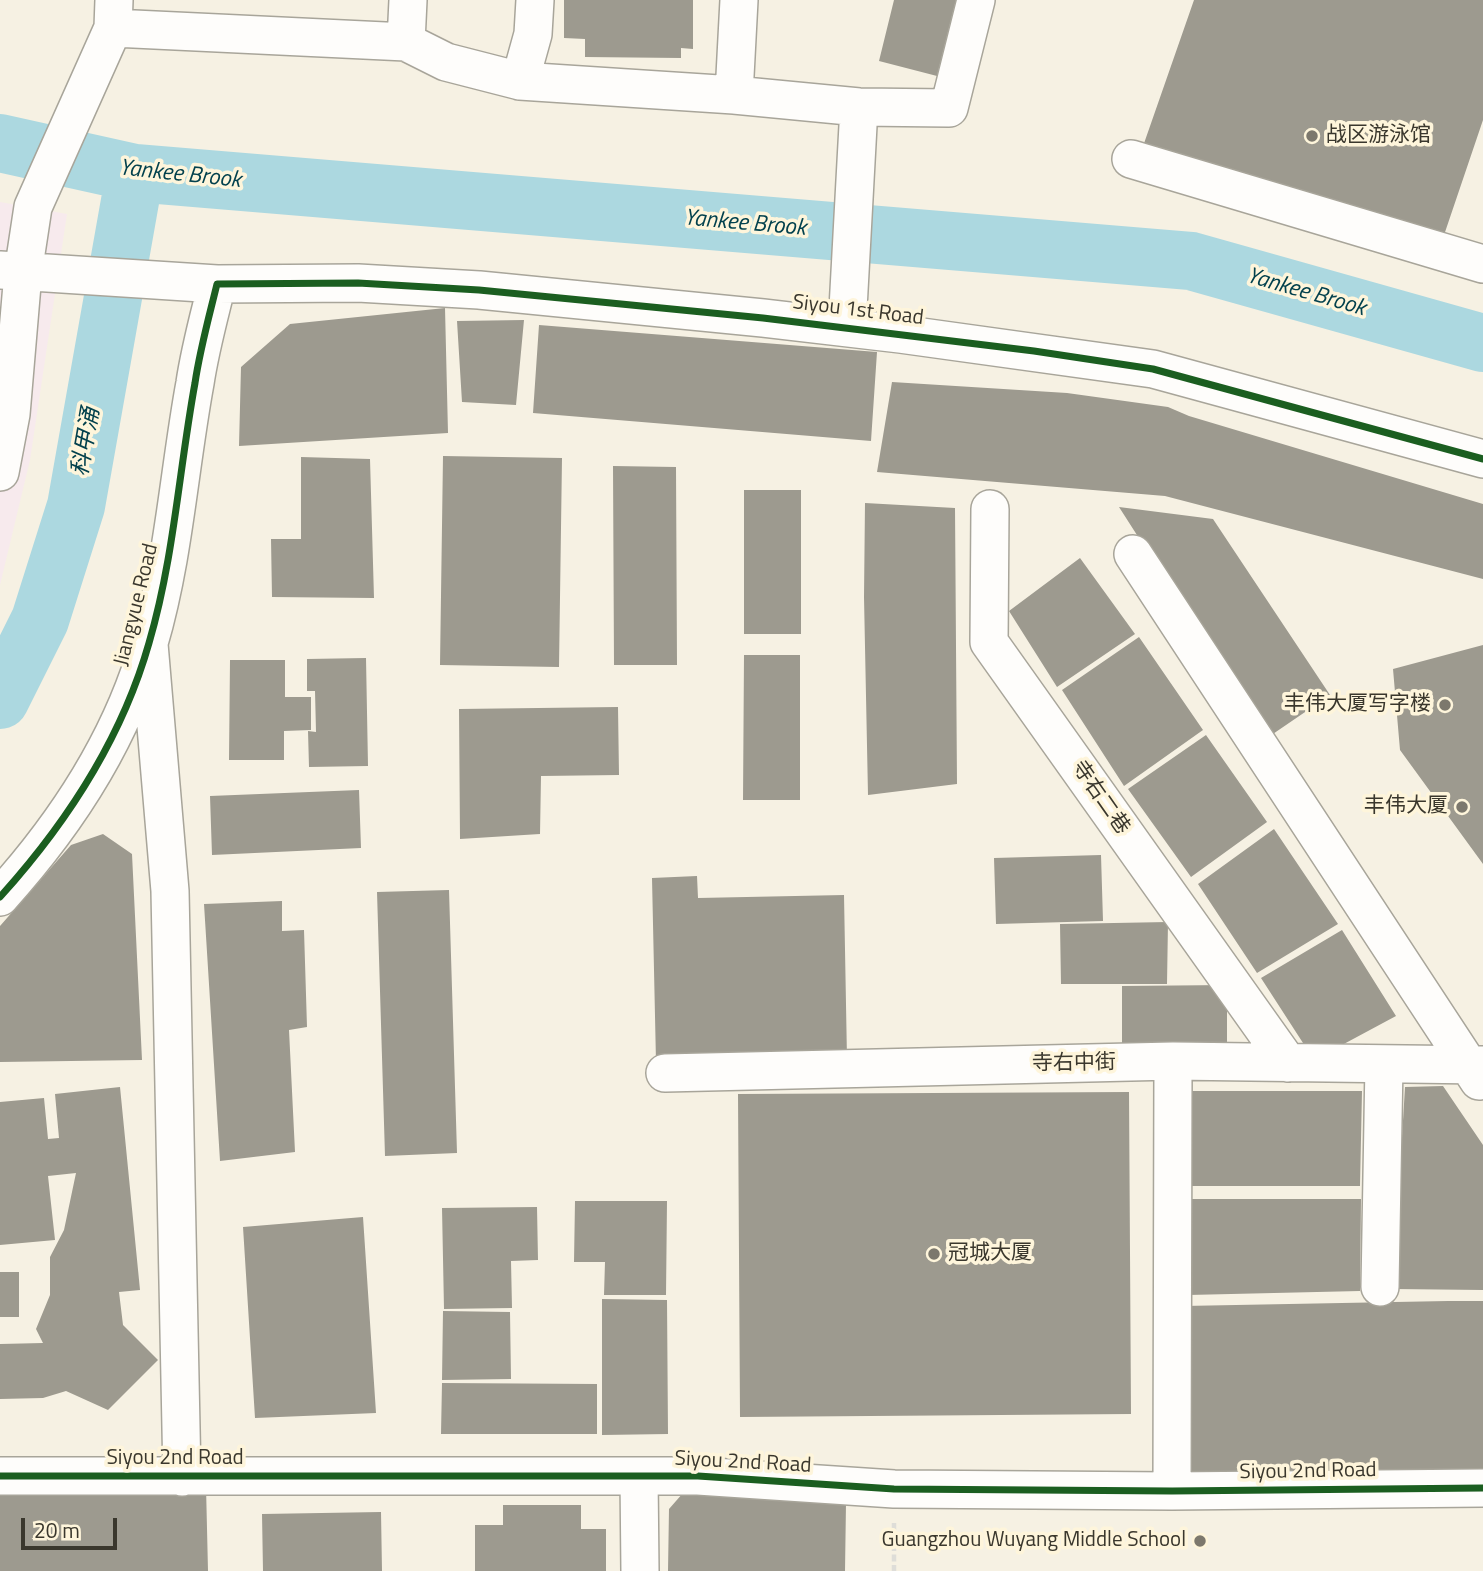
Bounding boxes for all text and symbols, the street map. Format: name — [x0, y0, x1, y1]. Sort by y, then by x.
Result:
place label: 战区游泳馆 — [1326, 123, 1431, 149]
marker: 战区游泳馆 — [1304, 128, 1320, 144]
water label: Yankee Brook — [118, 155, 242, 195]
water label: Yankee Brook — [683, 205, 807, 243]
water label: Yankee Brook — [1243, 263, 1369, 323]
street label: Siyou 1st Road — [791, 290, 925, 332]
water label: 科甲涌 — [67, 406, 107, 478]
street label: Jiangyue Road — [110, 541, 164, 669]
place label: 丰伟大厦写字楼 — [1284, 692, 1431, 718]
marker: 丰伟大厦写字楼 — [1437, 697, 1453, 713]
street label: 寺右二巷 — [1066, 756, 1134, 840]
place label: 丰伟大厦 — [1364, 794, 1448, 820]
marker: 丰伟大厦 — [1454, 799, 1470, 815]
street label: 寺右中街 — [1032, 1051, 1116, 1077]
place label: 冠城大厦 — [948, 1241, 1032, 1267]
marker: 冠城大厦 — [926, 1246, 942, 1262]
street label: Siyou 2nd Road — [106, 1446, 244, 1472]
street label: Siyou 2nd Road — [674, 1447, 812, 1479]
street label: Siyou 2nd Road — [1239, 1458, 1377, 1486]
scale bar — [24, 1504, 121, 1548]
text: 20 m — [34, 1514, 80, 1546]
place label: Guangzhou Wuyang Middle School — [882, 1528, 1186, 1554]
marker: Guangzhou Wuyang Middle School — [1192, 1533, 1208, 1549]

